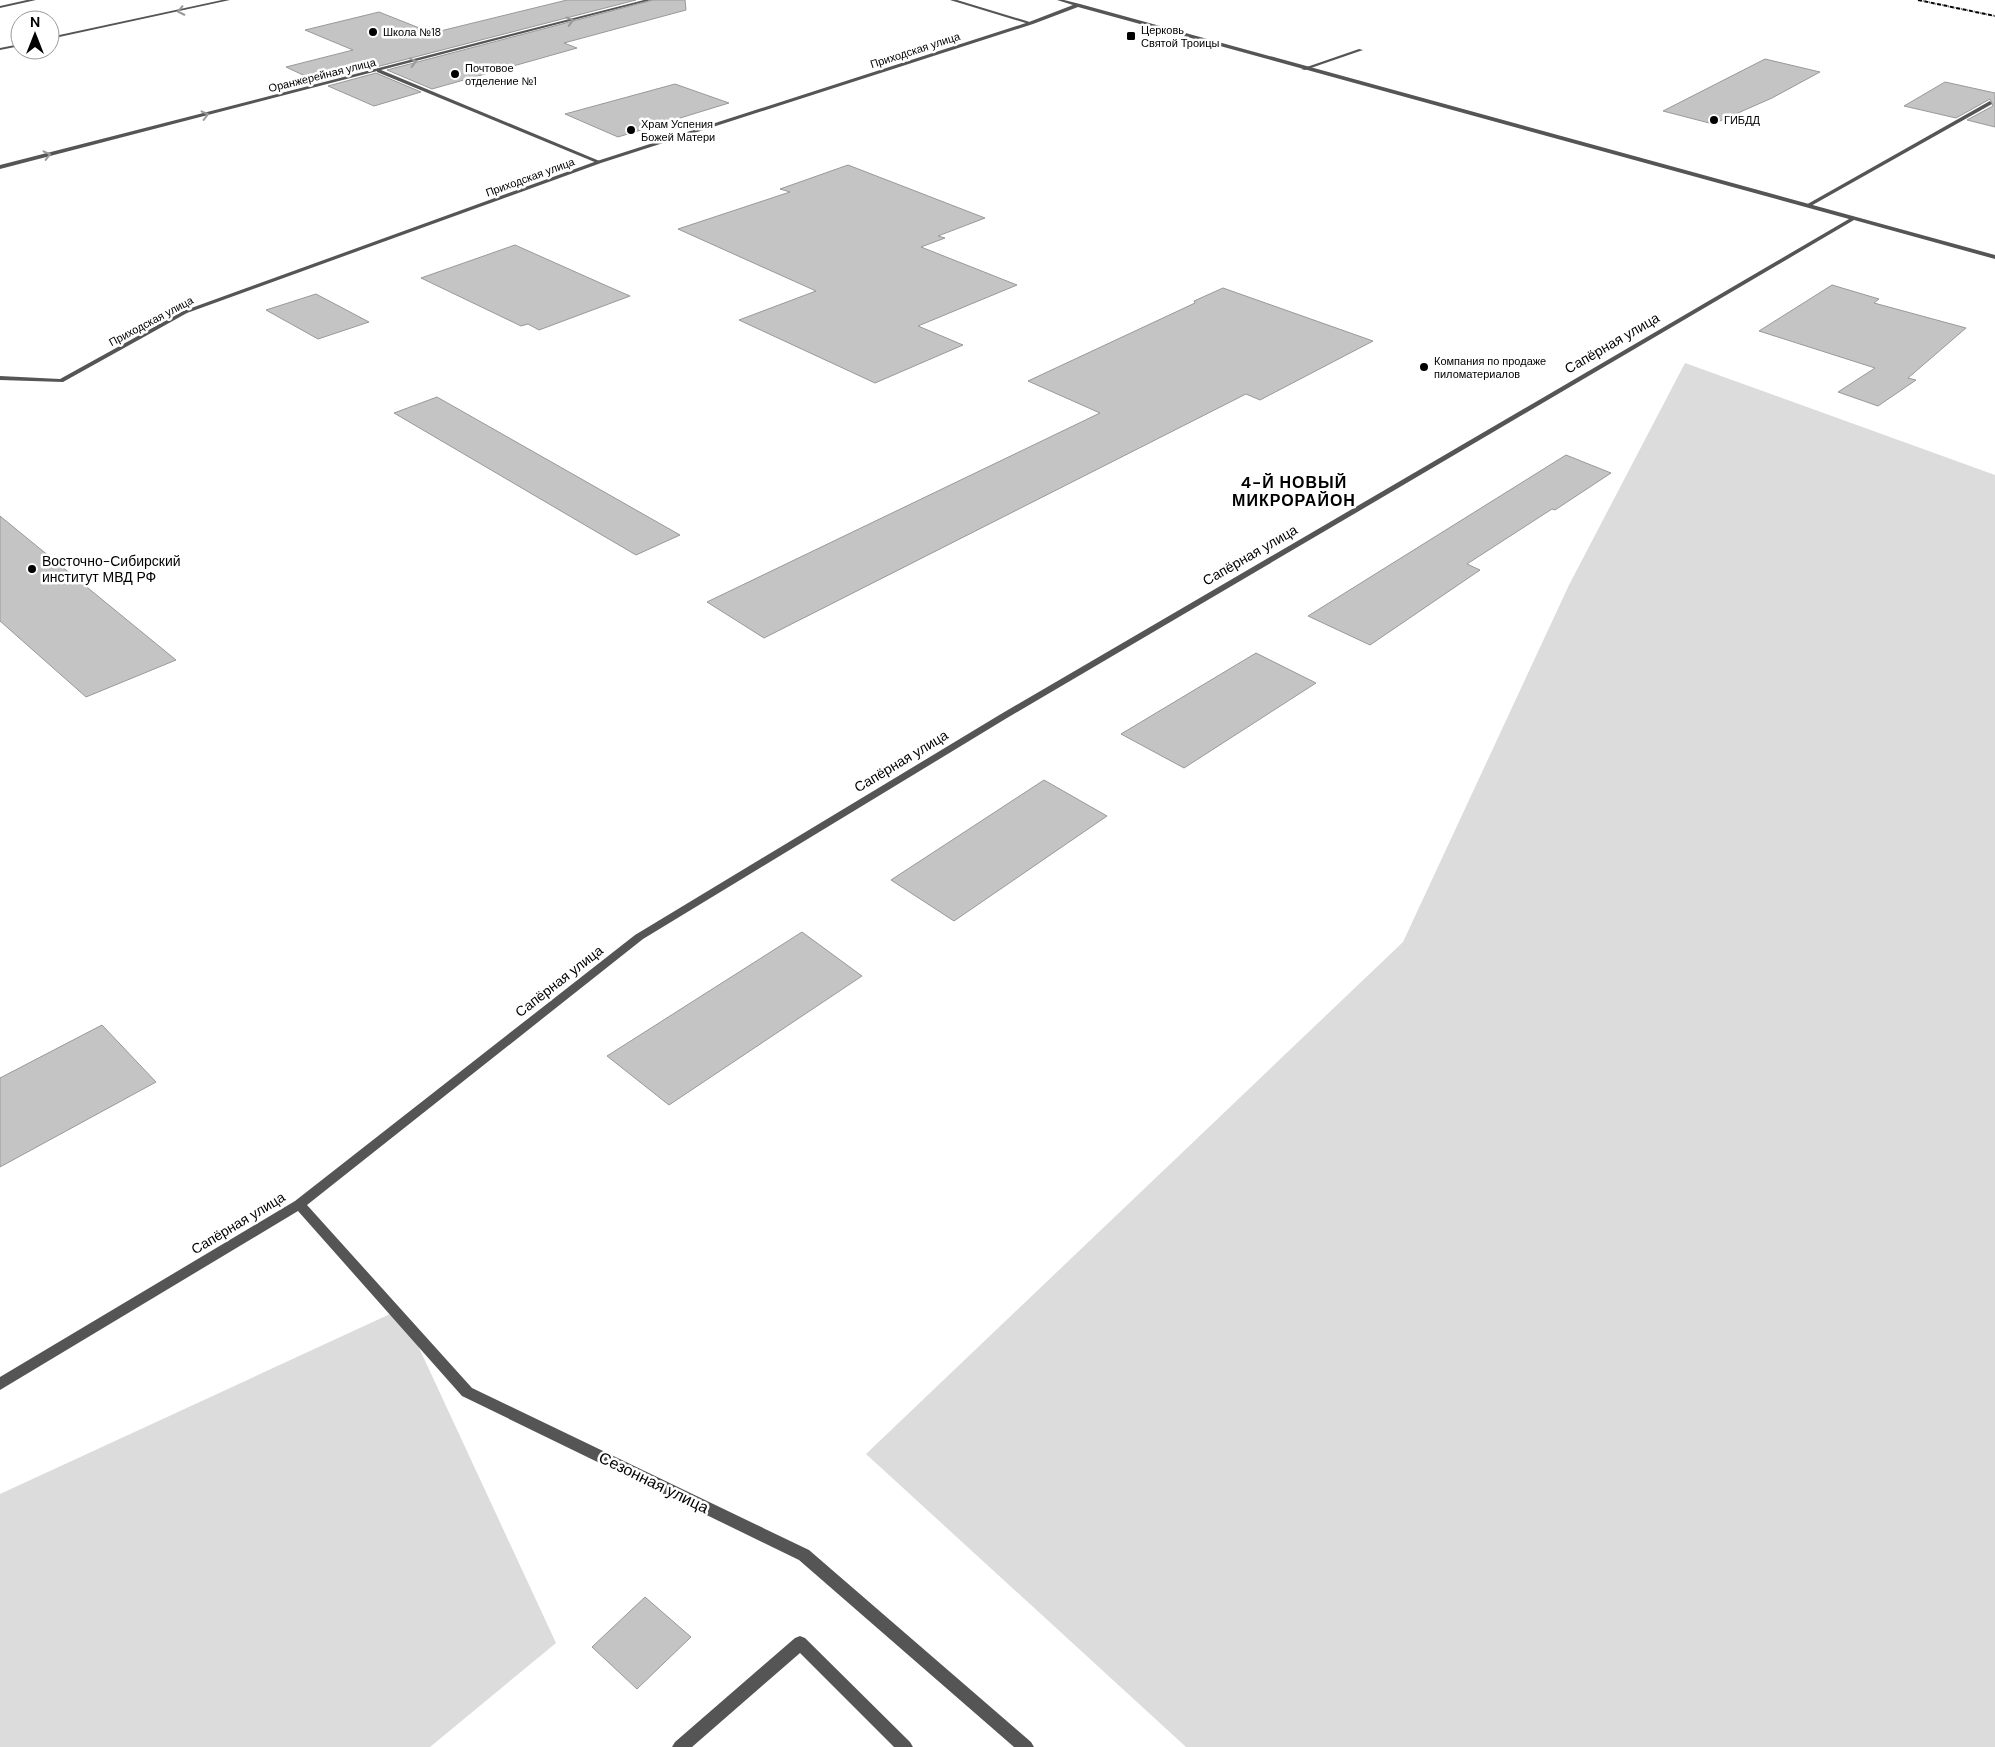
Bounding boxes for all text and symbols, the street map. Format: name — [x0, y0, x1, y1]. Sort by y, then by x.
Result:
one-way arrow — [176, 5, 185, 15]
north arrow — [10, 10, 60, 60]
text: N — [30, 13, 40, 31]
one-way arrow — [566, 16, 575, 27]
place label: Церковь Святой Троицы — [1141, 23, 1220, 50]
place label: Школа №18 — [383, 25, 441, 39]
marker: Школа №18 — [367, 26, 379, 38]
street label: Приходская улица — [868, 29, 963, 71]
marker: Церковь Святой Троицы — [1125, 30, 1137, 42]
street label: Оранжерейная улица — [267, 55, 378, 95]
one-way arrow — [409, 58, 417, 68]
place label: Почтовое отделение №1 — [465, 61, 537, 88]
marker: Почтовое отделение №1 — [449, 68, 461, 80]
one-way arrow — [200, 111, 208, 121]
place label: ГИБДД — [1724, 113, 1761, 127]
marker: ГИБДД — [1708, 114, 1720, 126]
place label: Храм Успения Божей Матери — [641, 117, 715, 144]
marker: Храм Успения Божей Матери — [625, 124, 637, 136]
one-way arrow — [43, 151, 51, 161]
street label: Приходская улица — [484, 154, 577, 200]
street label: Приходская улица — [106, 292, 196, 349]
street label: Сапёрная улица — [1561, 308, 1663, 377]
place label: Компания по продаже пиломатериалов — [1434, 354, 1546, 381]
marker: Компания по продаже пиломатериалов — [1418, 361, 1430, 373]
district label: 4-Й НОВЫЙ МИКРОРАЙОН — [1232, 472, 1356, 511]
street label: Сапёрная улица — [1199, 520, 1301, 589]
place label: Восточно-Сибирский институт МВД РФ — [42, 552, 181, 586]
marker: Восточно-Сибирский институт МВД РФ — [26, 563, 38, 575]
street label: Сапёрная улица — [851, 726, 951, 796]
street label: Сапёрная улица — [511, 941, 607, 1021]
street label: Сапёрная улица — [188, 1188, 288, 1258]
street label: Сезонная улица — [595, 1447, 712, 1518]

